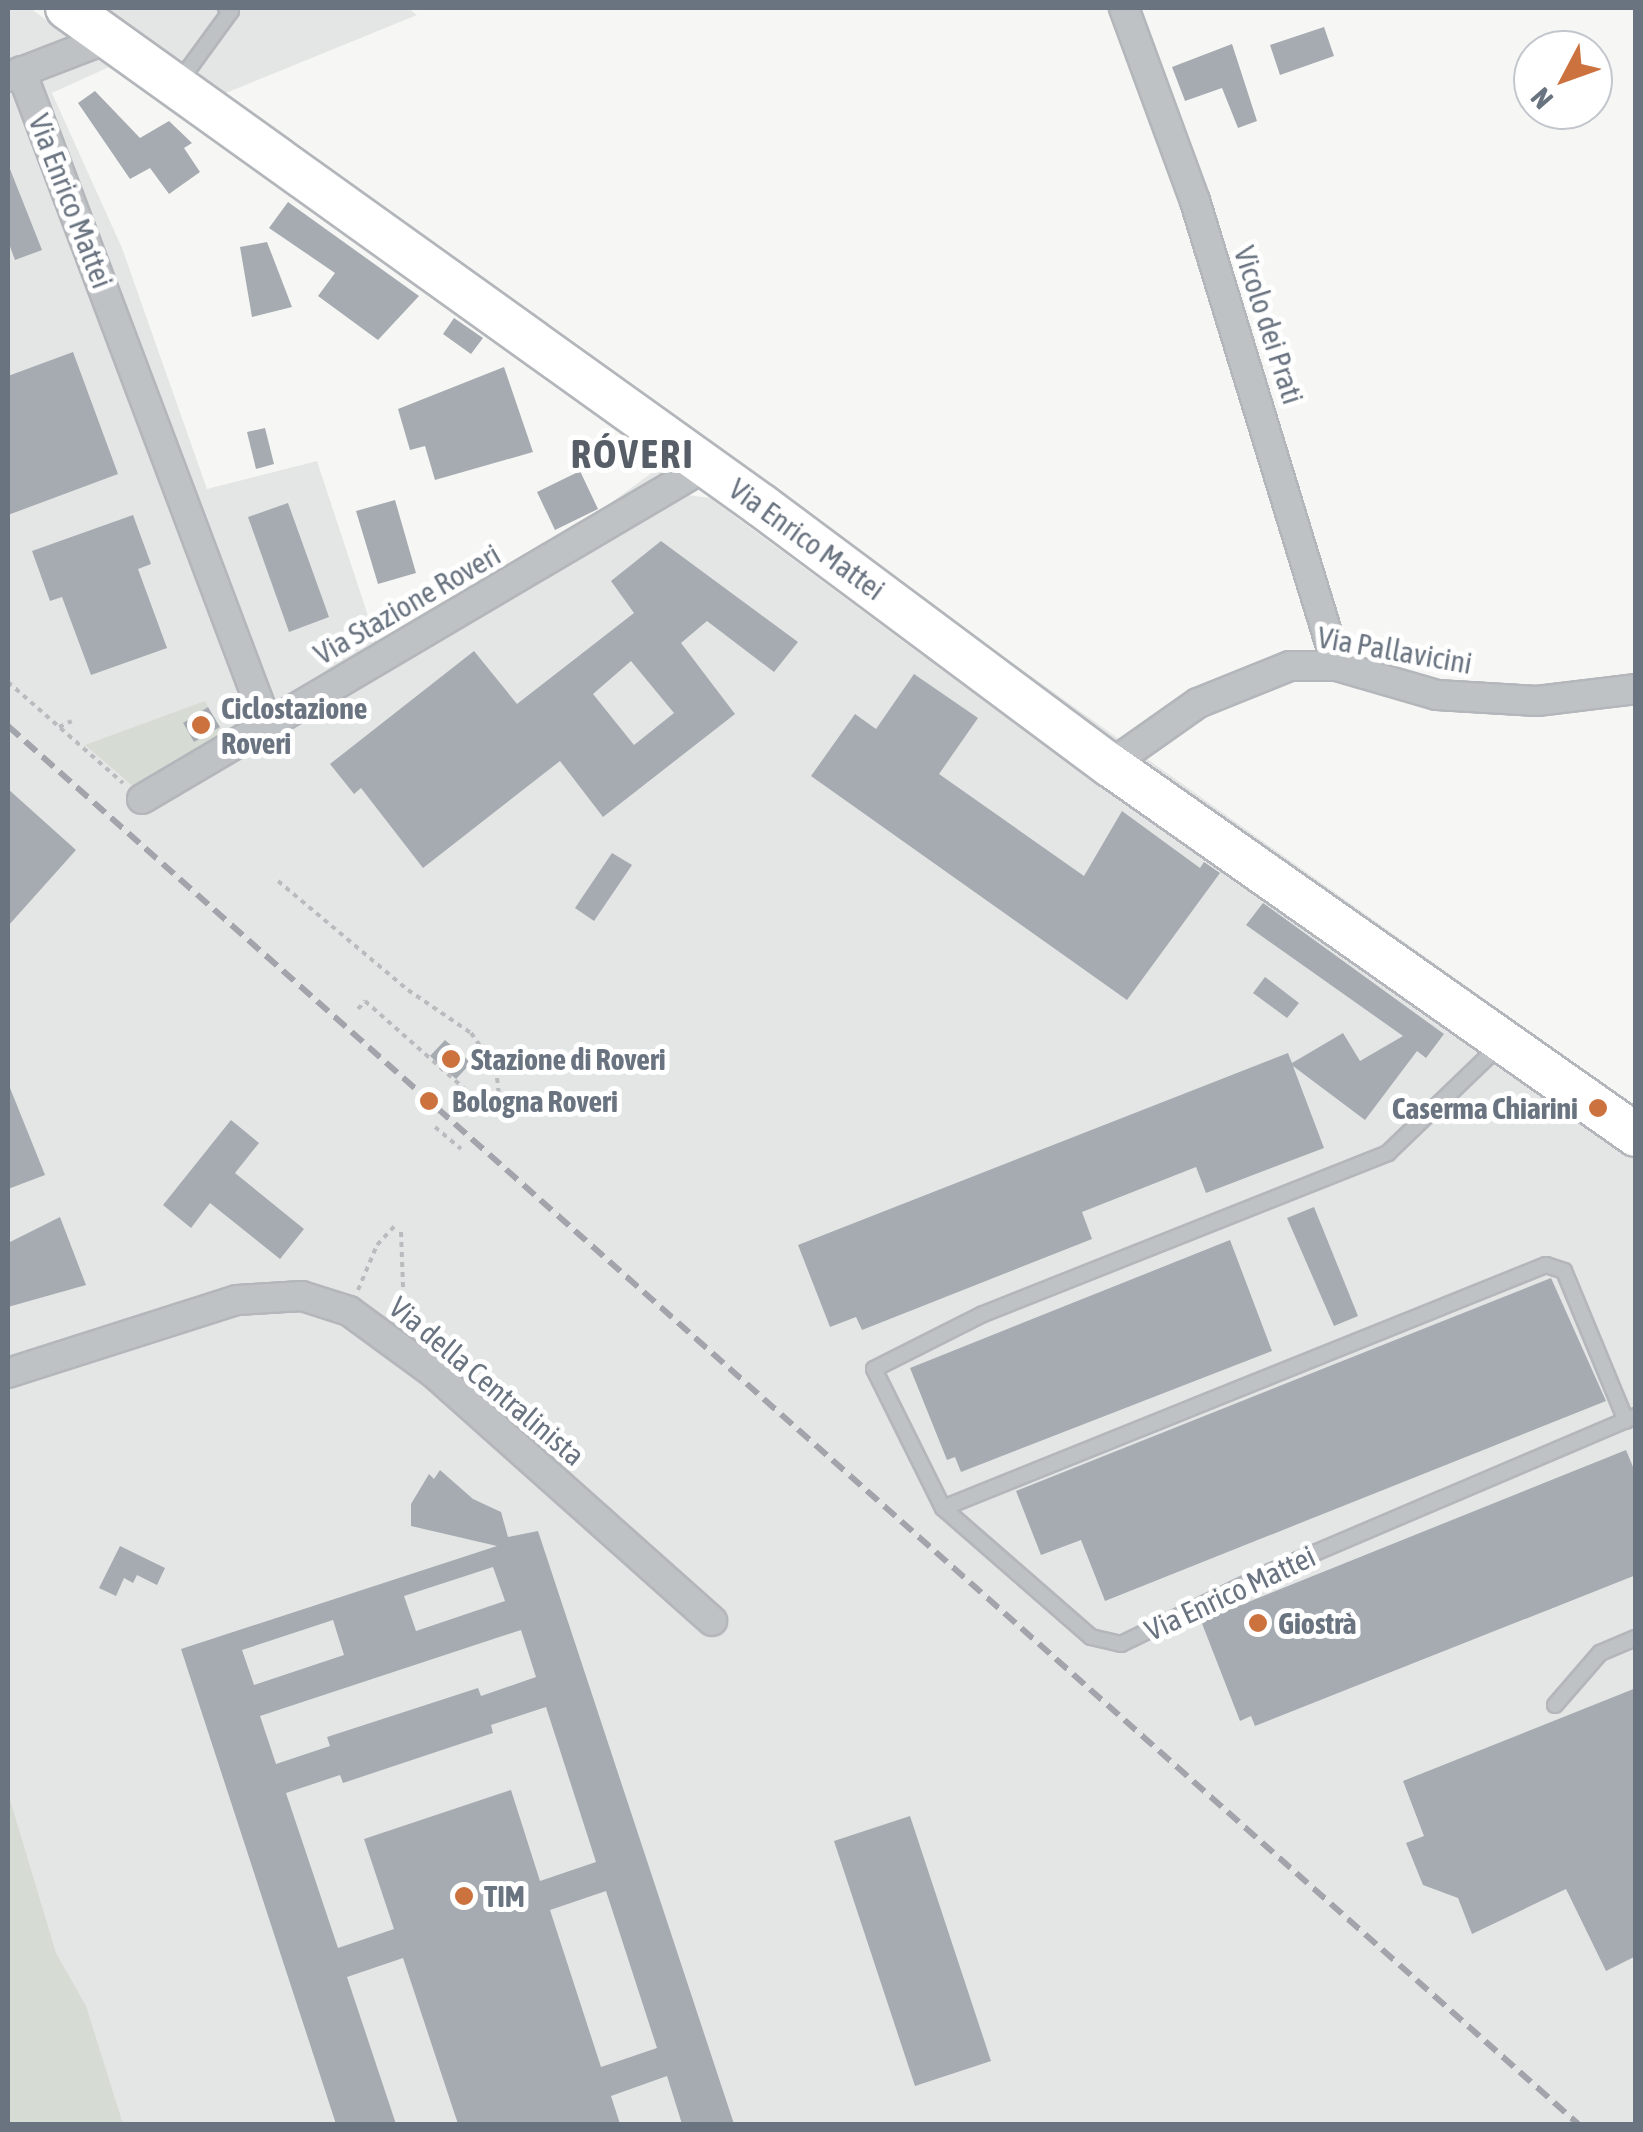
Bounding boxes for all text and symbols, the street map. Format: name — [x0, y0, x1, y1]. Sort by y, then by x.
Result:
north arrow — [1513, 30, 1613, 130]
text: N — [1524, 82, 1559, 115]
street label: Via Enrico Mattei — [21, 109, 121, 293]
street label: Vicolo dei Prati — [1227, 241, 1311, 409]
district label: RÓVERI — [571, 430, 695, 478]
street label: Via Enrico Mattei — [722, 470, 892, 608]
street label: Via Stazione Roveri — [307, 536, 507, 672]
street label: Via Pallavicini — [1315, 619, 1475, 681]
place label: Ciclostazione Roveri — [221, 690, 367, 760]
marker: Ciclostazione Roveri — [190, 714, 212, 736]
place label: Stazione di Roveri — [471, 1041, 666, 1077]
marker: Stazione di Roveri — [440, 1048, 462, 1070]
place label: Bologna Roveri — [452, 1083, 618, 1119]
marker: Bologna Roveri — [416, 1088, 442, 1114]
place label: Caserma Chiarini — [1392, 1090, 1578, 1126]
marker: Caserma Chiarini — [1587, 1097, 1609, 1119]
street label: Via della Centralinista — [382, 1289, 592, 1473]
street label: Via Enrico Mattei — [1139, 1538, 1321, 1648]
place label: Giostrà — [1278, 1605, 1356, 1641]
marker: Giostrà — [1247, 1612, 1269, 1634]
place label: TIM — [484, 1878, 525, 1914]
marker: TIM — [453, 1885, 475, 1907]

